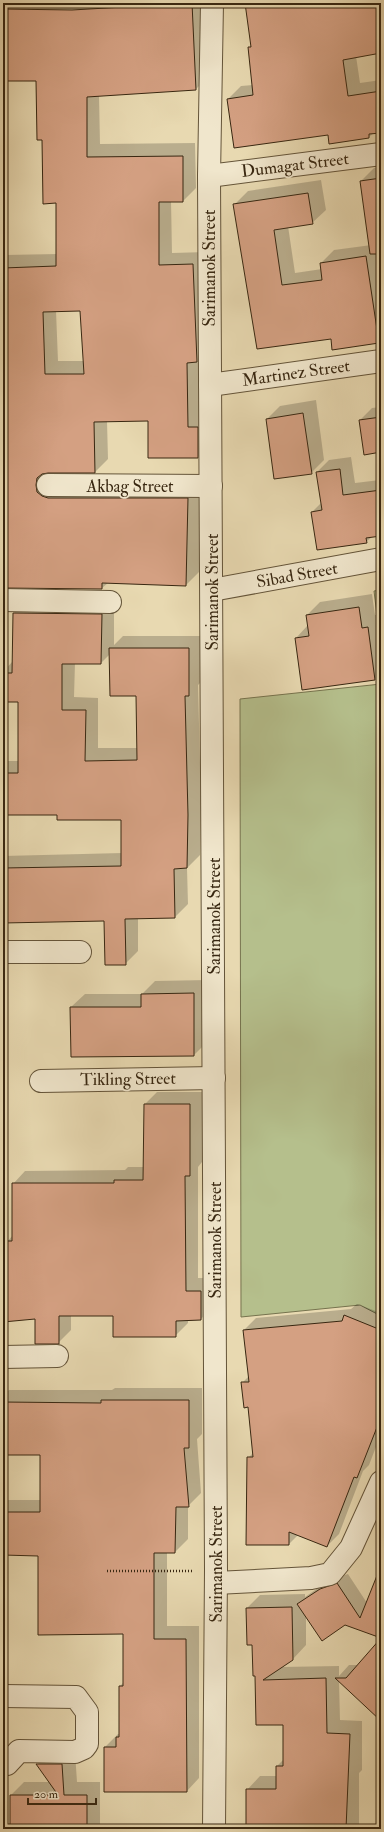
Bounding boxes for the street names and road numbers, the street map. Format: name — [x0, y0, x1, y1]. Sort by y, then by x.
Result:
street label: Dumagat Street — [240, 148, 350, 182]
street label: Sarimanok Street — [199, 209, 220, 327]
street label: Martinez Street — [241, 355, 352, 391]
street label: Akbag Street — [85, 476, 174, 497]
street label: Sarimanok Street — [202, 533, 223, 651]
street label: Sibad Street — [255, 557, 340, 592]
street label: Sarimanok Street — [204, 857, 225, 975]
street label: Tikling Street — [80, 1068, 176, 1090]
street label: Sarimanok Street — [205, 1181, 226, 1299]
street label: Sarimanok Street — [206, 1505, 227, 1623]

